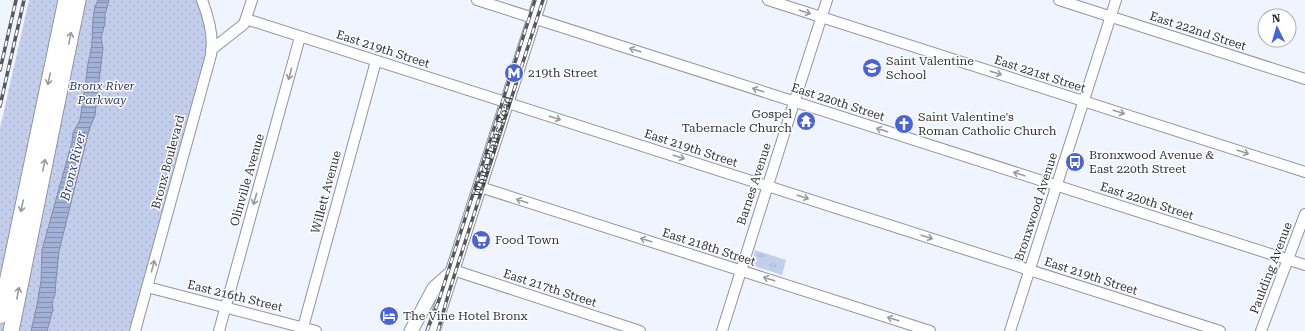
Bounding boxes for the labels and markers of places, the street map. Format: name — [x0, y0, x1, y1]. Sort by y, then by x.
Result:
place label: Saint Valentine School — [886, 54, 974, 82]
school or university icon: Saint Valentine School — [861, 57, 883, 79]
metro station icon: 219th Street — [503, 62, 525, 84]
place label: 219th Street — [528, 66, 598, 80]
place label: Gospel Tabernacle Church — [682, 107, 792, 135]
temple icon: Gospel Tabernacle Church — [795, 110, 817, 132]
place label: Saint Valentine's Roman Catholic Church — [918, 110, 1057, 138]
church icon: Saint Valentine's Roman Catholic Church — [893, 113, 915, 135]
place label: Bronxwood Avenue & East 220th Street — [1089, 148, 1214, 176]
bus stop icon: Bronxwood Avenue & East 220th Street — [1064, 151, 1086, 173]
supermarket icon: Food Town — [470, 229, 492, 251]
place label: Food Town — [495, 233, 559, 247]
hotel icon: The Vine Hotel Bronx — [378, 305, 400, 327]
place label: The Vine Hotel Bronx — [403, 309, 528, 323]

